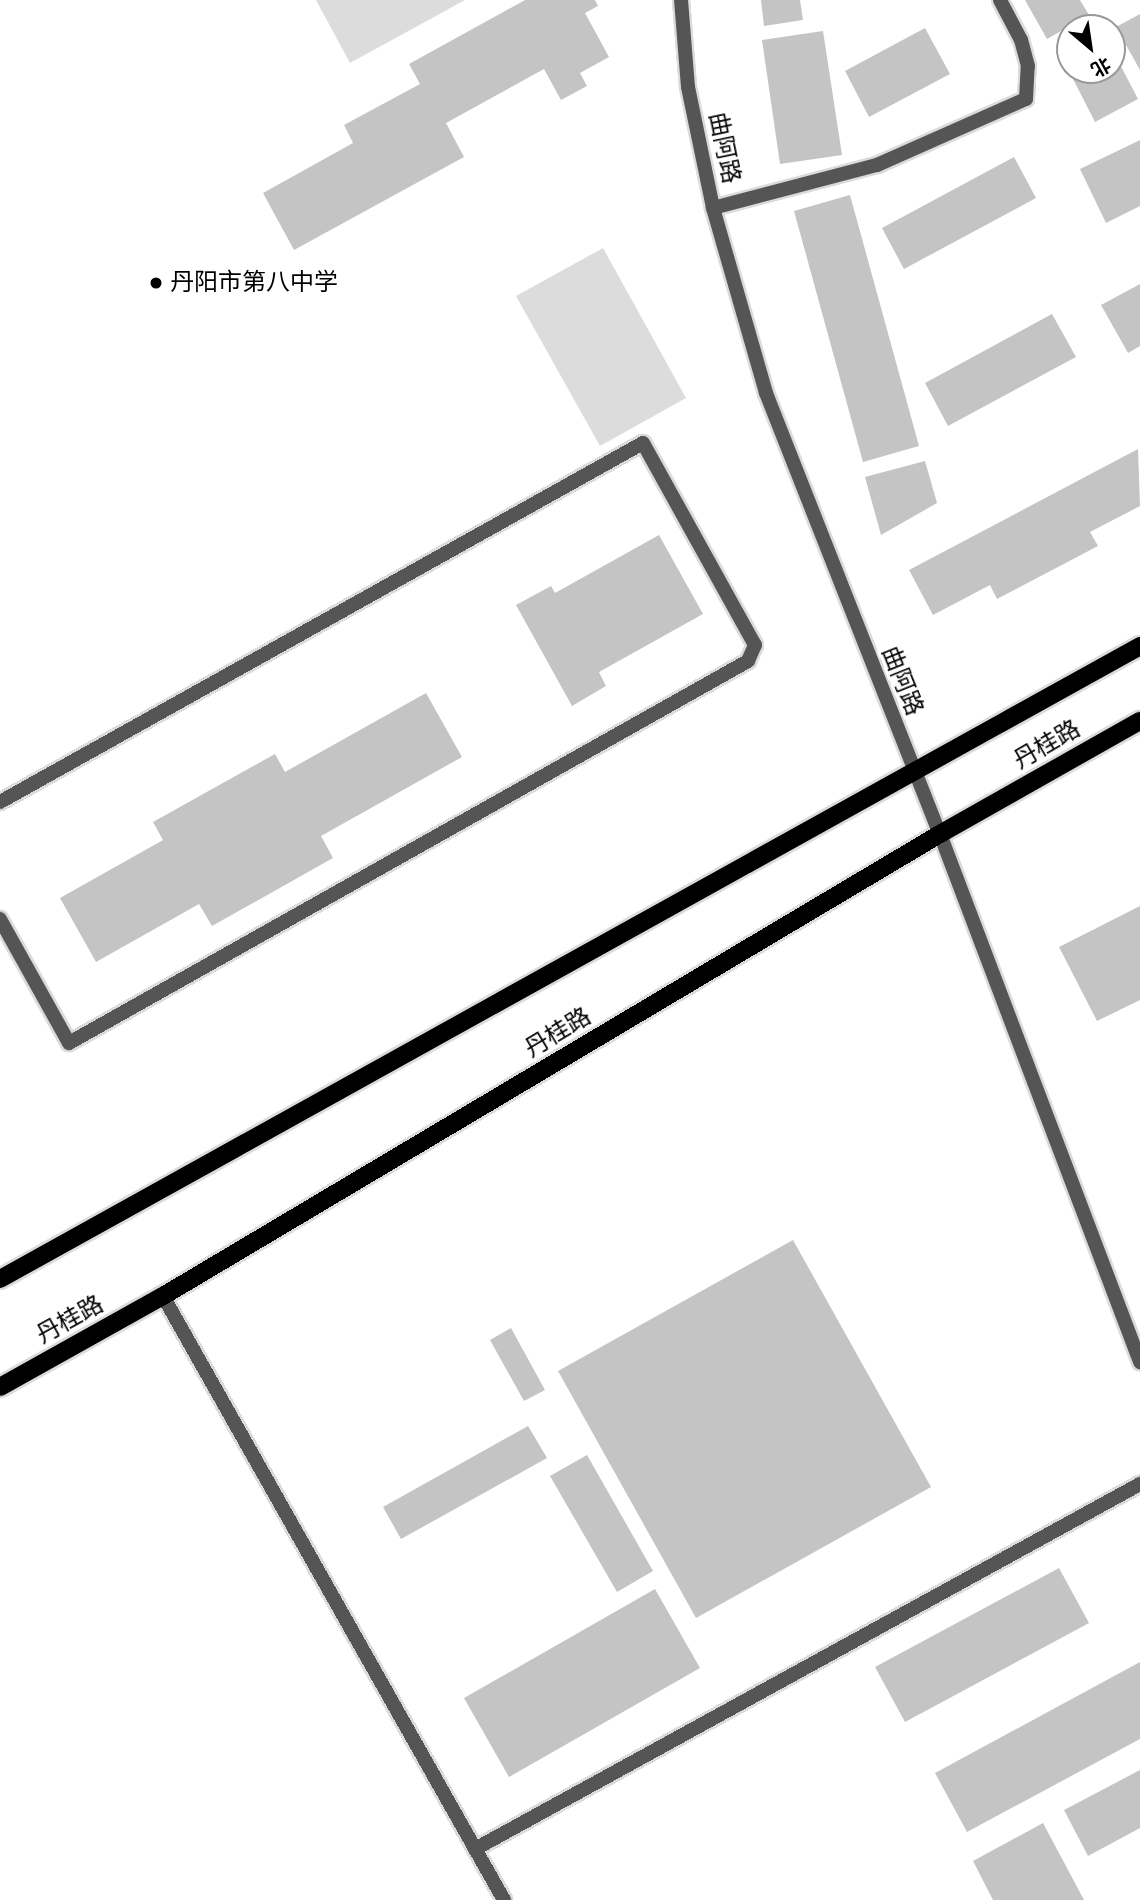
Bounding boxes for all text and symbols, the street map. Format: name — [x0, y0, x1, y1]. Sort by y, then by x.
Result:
north arrow — [1056, 14, 1126, 84]
text: 北 — [1087, 51, 1114, 81]
street label: 曲阿路 — [702, 110, 746, 186]
place label: 丹阳市第八中学 — [170, 269, 338, 297]
marker: 丹阳市第八中学 — [148, 275, 164, 291]
street label: 曲阿路 — [875, 642, 929, 720]
street label: 丹桂路 — [1009, 715, 1085, 775]
street label: 丹桂路 — [520, 1002, 596, 1064]
street label: 丹桂路 — [32, 1290, 108, 1350]

